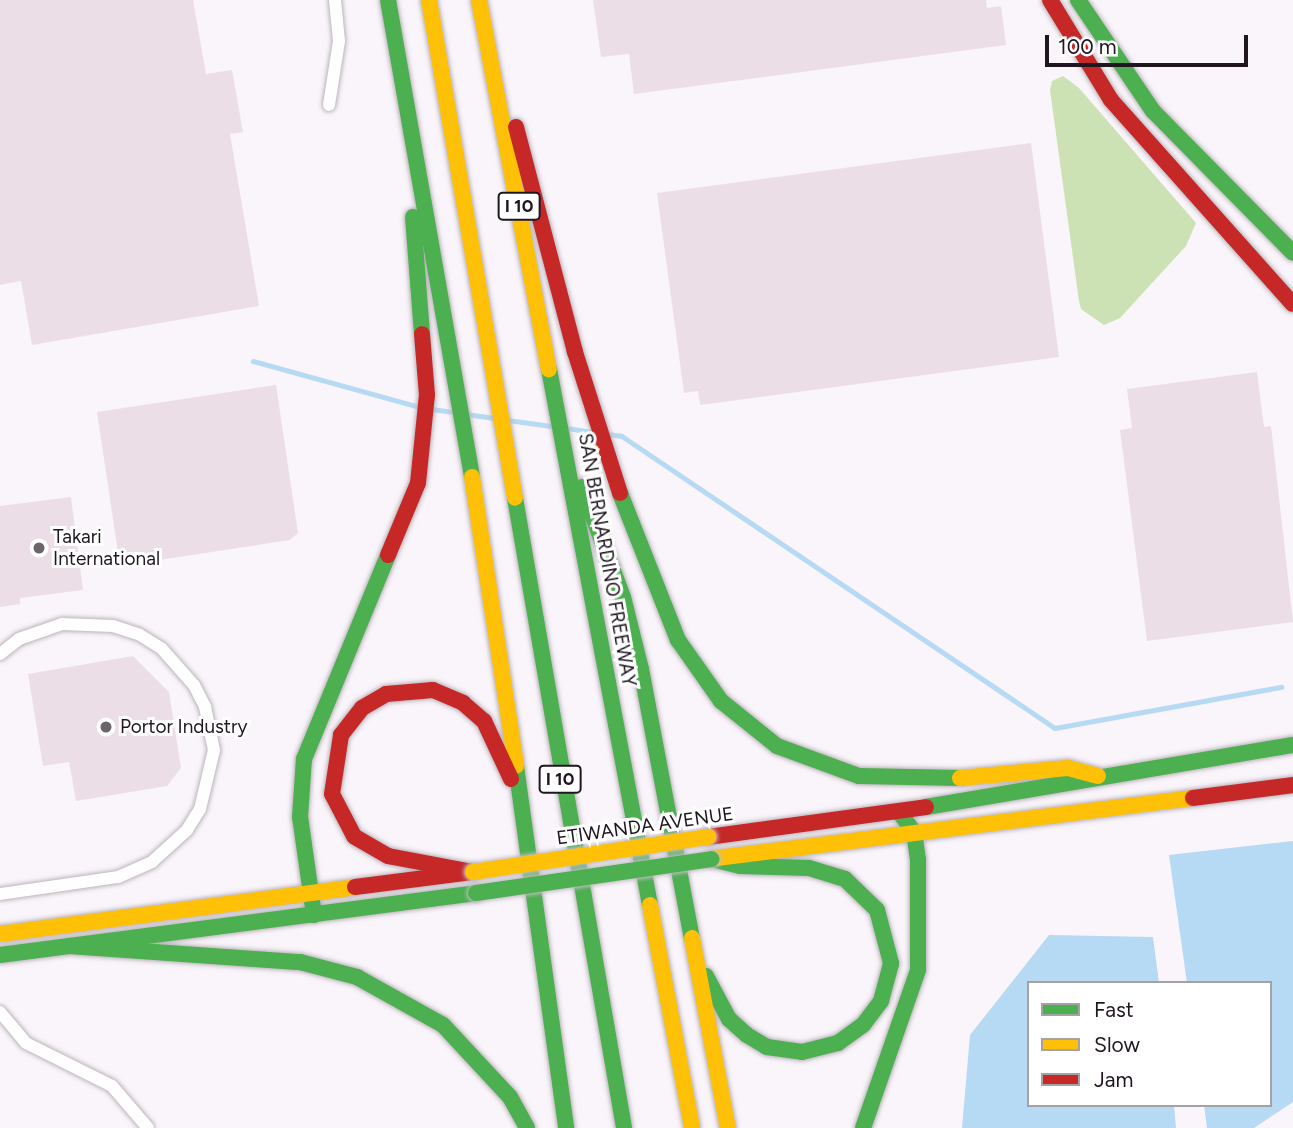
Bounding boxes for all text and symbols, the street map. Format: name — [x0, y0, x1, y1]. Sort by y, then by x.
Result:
scale bar — [1048, 21, 1251, 65]
text: 100 m — [1058, 34, 1117, 59]
road number: I 10 — [496, 191, 542, 220]
street label: SAN BERNARDINO FREEWAY — [573, 431, 641, 689]
place label: Takari International — [53, 526, 160, 570]
marker: Takari International — [31, 540, 47, 556]
place label: Portor Industry — [120, 716, 247, 738]
marker: Portor Industry — [98, 719, 114, 735]
road number: I 10 — [537, 764, 583, 794]
street label: ETIWANDA AVENUE — [555, 802, 735, 850]
legend — [1027, 981, 1272, 1107]
text: Fast — [1094, 997, 1134, 1022]
text: Slow — [1094, 1032, 1140, 1057]
text: Jam — [1094, 1067, 1133, 1092]

